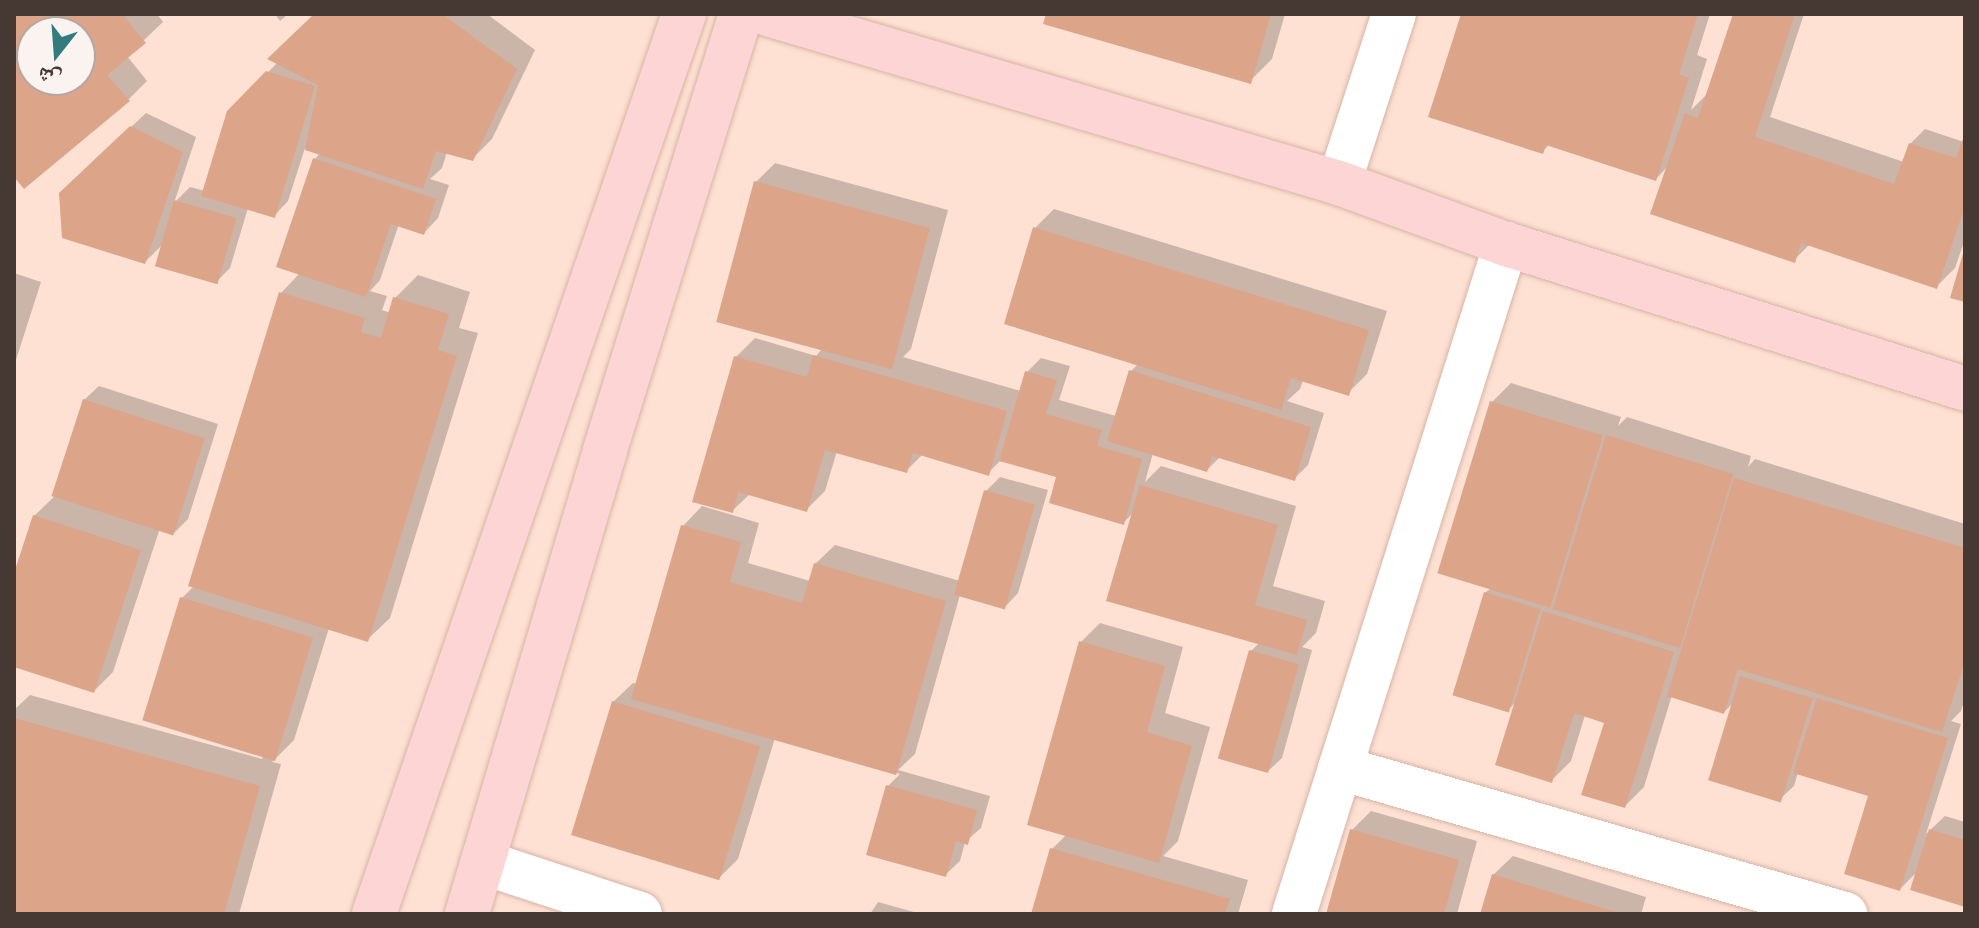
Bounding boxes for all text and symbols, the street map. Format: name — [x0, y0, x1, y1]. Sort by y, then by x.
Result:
north arrow — [16, 16, 96, 96]
text: ش — [34, 59, 65, 95]

